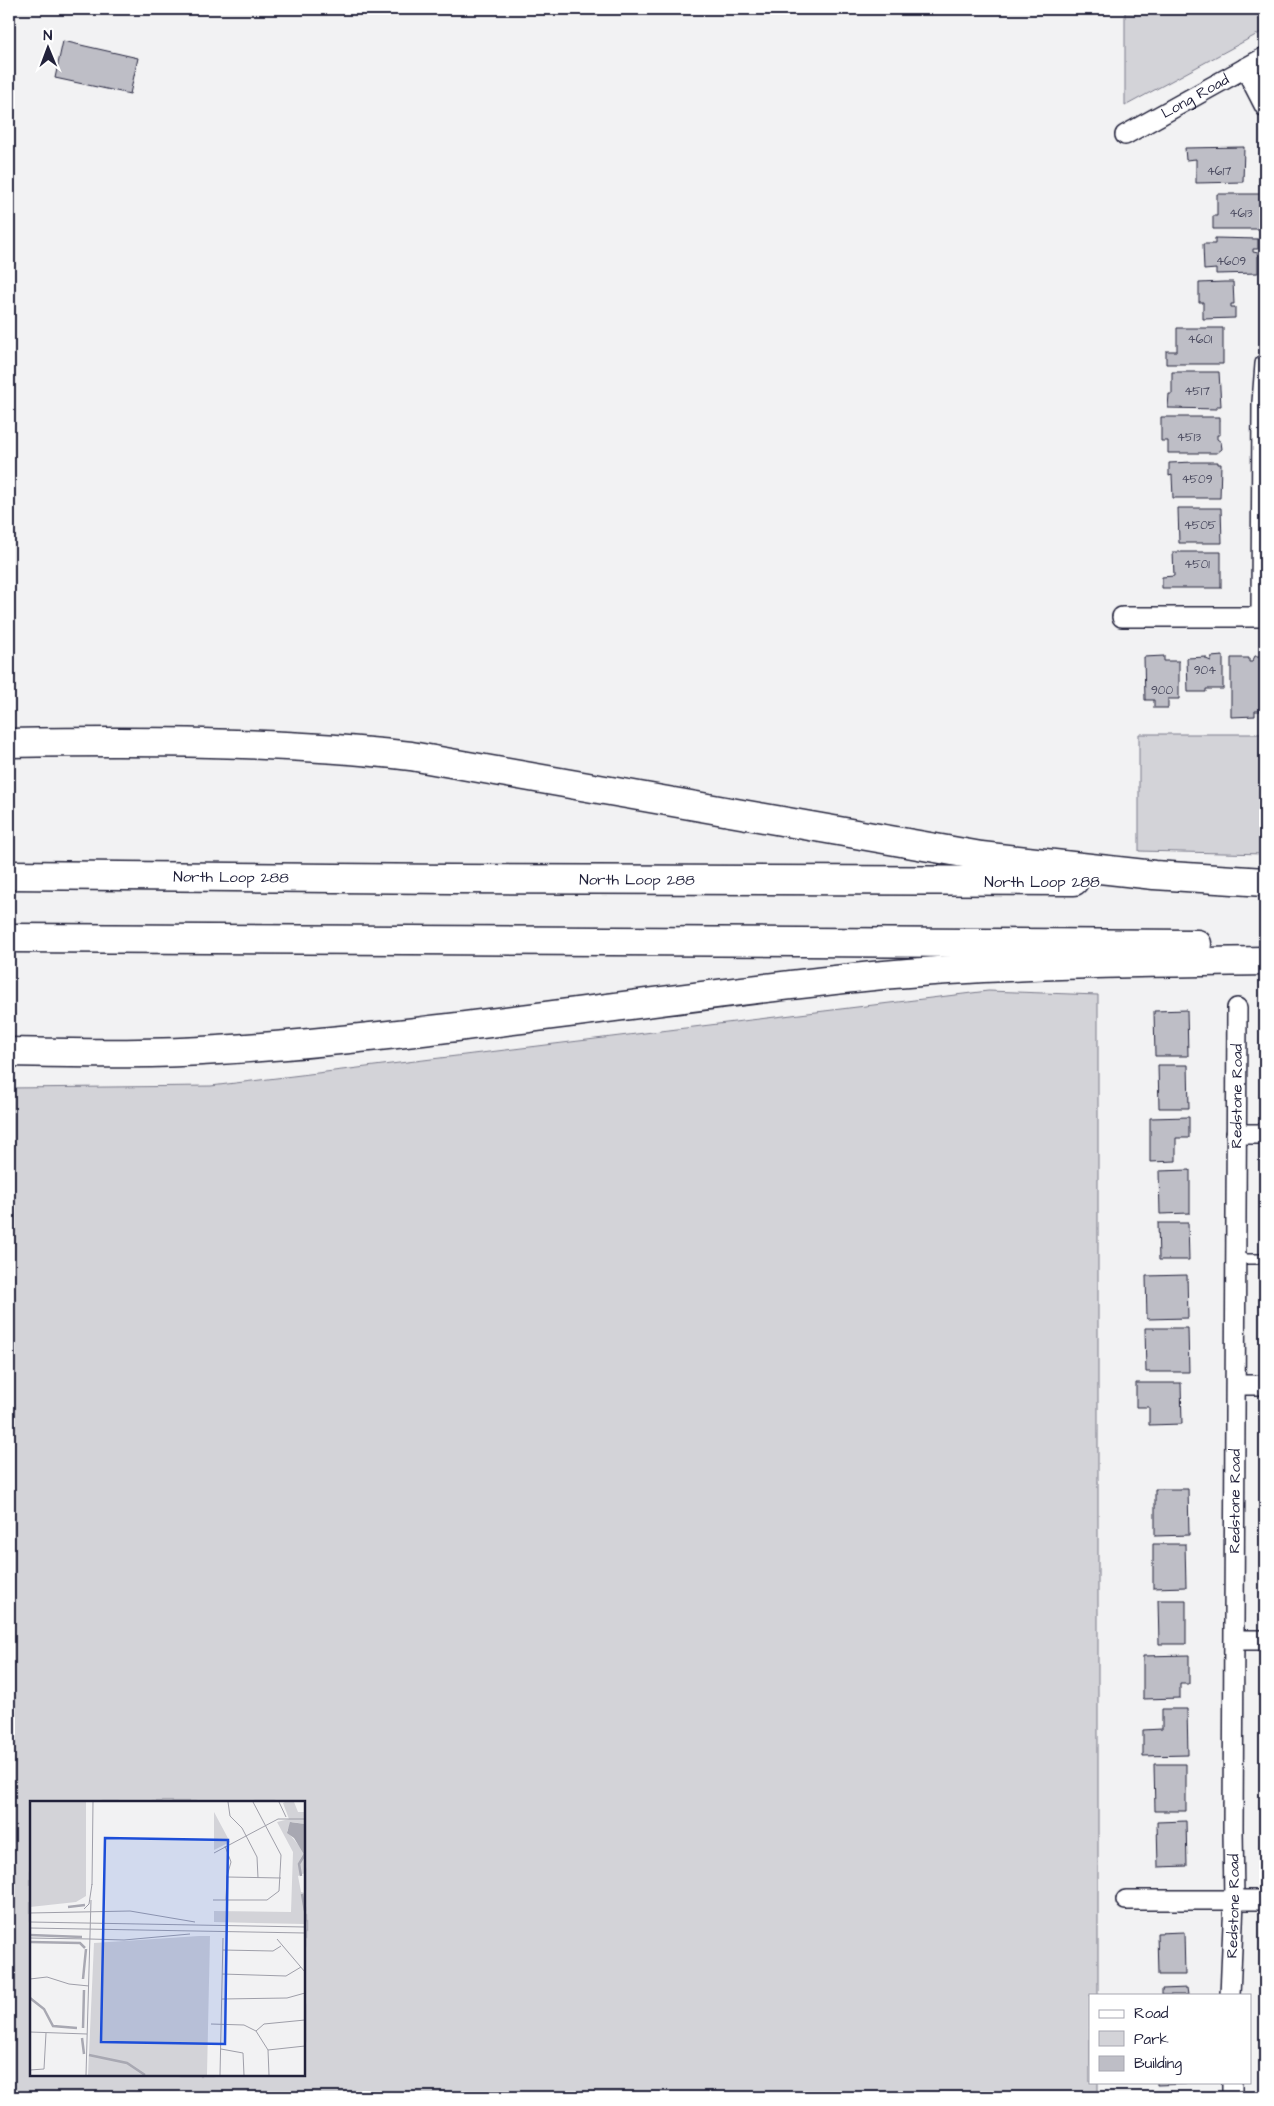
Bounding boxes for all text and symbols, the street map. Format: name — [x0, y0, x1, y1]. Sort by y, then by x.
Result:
north arrow — [22, 22, 72, 72]
text: N — [43, 26, 53, 46]
street label: Long Road — [1157, 69, 1233, 124]
house number: 4617 — [1207, 163, 1232, 180]
house number: 4613 — [1229, 205, 1253, 222]
house number: 4609 — [1216, 253, 1246, 270]
house number: 4601 — [1188, 331, 1213, 348]
house number: 4517 — [1184, 383, 1210, 400]
house number: 4513 — [1177, 429, 1201, 446]
house number: 4509 — [1181, 471, 1213, 488]
house number: 4505 — [1184, 517, 1217, 534]
house number: 4501 — [1184, 556, 1210, 573]
house number: 904 — [1194, 662, 1216, 679]
house number: 900 — [1151, 682, 1173, 699]
street label: North Loop 288 — [173, 866, 289, 889]
street label: North Loop 288 — [579, 869, 695, 891]
street label: North Loop 288 — [984, 872, 1100, 893]
street label: Redstone Road — [1226, 1043, 1248, 1149]
street label: Redstone Road — [1224, 1448, 1246, 1554]
inset map — [30, 1801, 305, 2076]
street label: Redstone Road — [1222, 1853, 1245, 1959]
legend — [1089, 1994, 1252, 2084]
text: Road — [1134, 2003, 1169, 2024]
text: Park — [1134, 2029, 1169, 2050]
text: Building — [1134, 2053, 1182, 2075]

